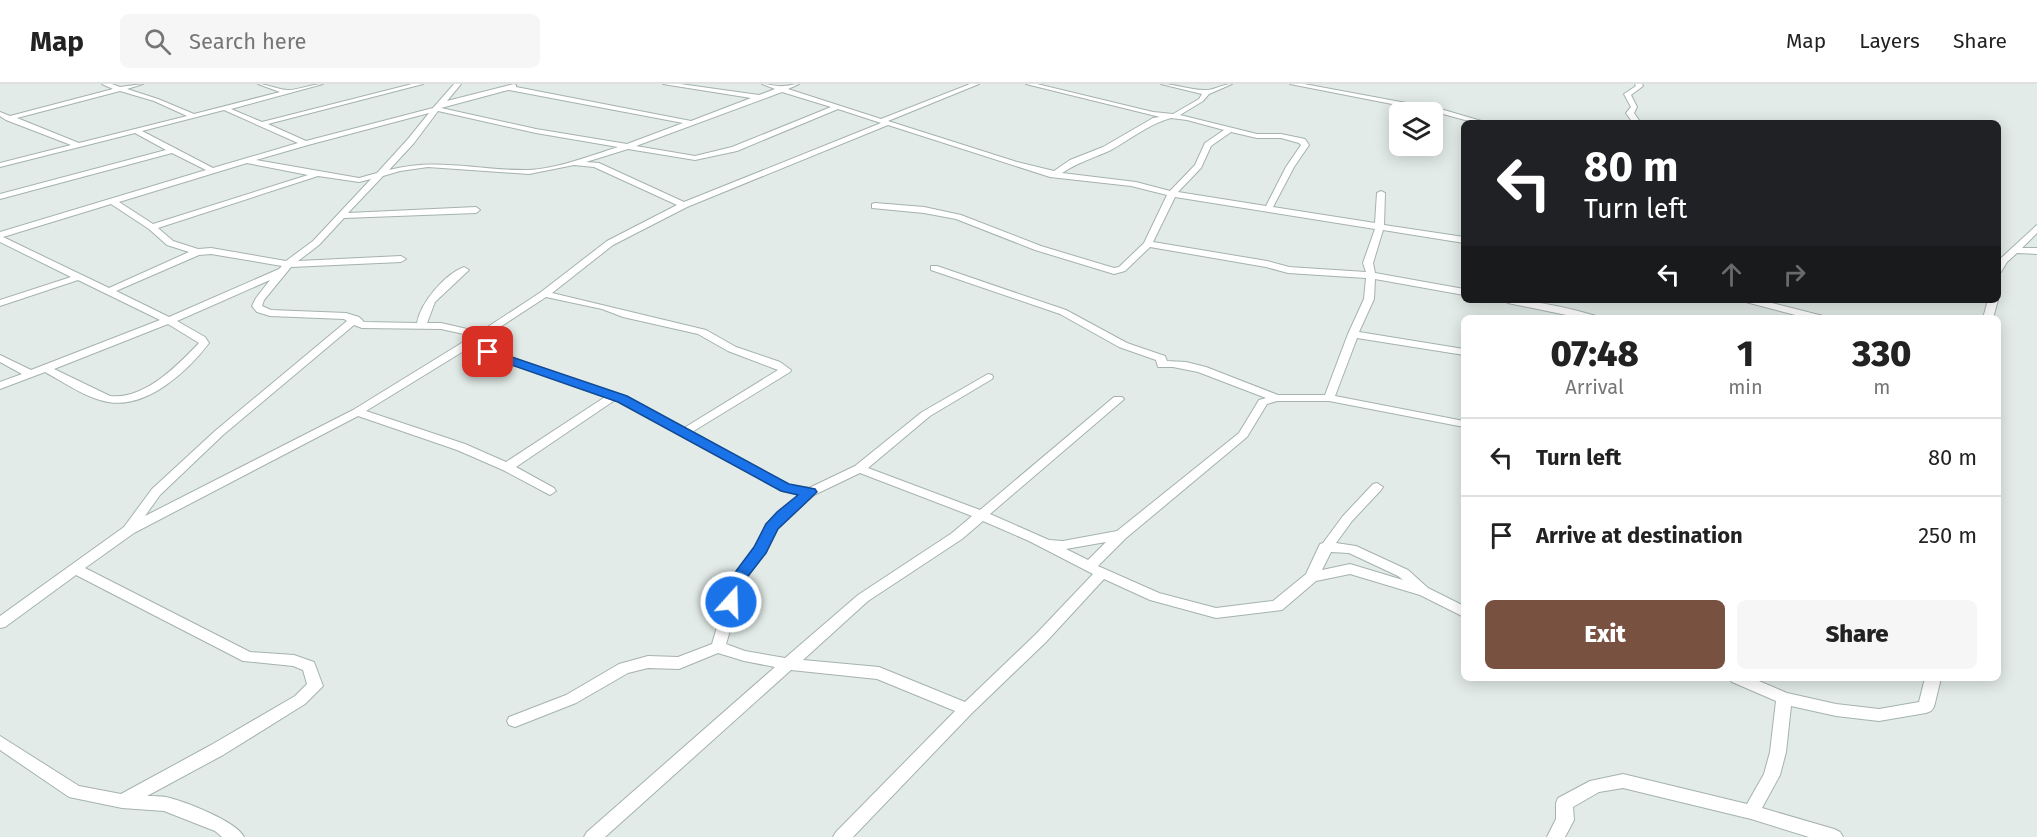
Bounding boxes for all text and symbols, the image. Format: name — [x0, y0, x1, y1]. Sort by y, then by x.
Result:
search box — [120, 14, 540, 68]
text: Map — [30, 25, 84, 58]
icon: search — [141, 25, 174, 58]
text: Search here — [189, 28, 307, 55]
text: Map — [1786, 28, 1826, 54]
text: Layers — [1859, 28, 1920, 54]
text: Share — [1953, 28, 2007, 54]
map controls — [1389, 102, 1443, 156]
button: layers — [1389, 102, 1443, 156]
text: 80 m — [1584, 142, 1678, 192]
icon: left — [1485, 144, 1563, 222]
text: Turn left — [1584, 193, 1687, 225]
icon: left — [1652, 258, 1685, 291]
icon: ahead — [1715, 258, 1748, 291]
icon: right — [1778, 258, 1811, 291]
pin — [462, 326, 513, 377]
text: 07:48 — [1551, 332, 1639, 376]
text: 1 — [1737, 332, 1754, 376]
text: 330 — [1852, 332, 1911, 376]
icon: arrive — [471, 335, 504, 368]
text: Arrival — [1565, 375, 1624, 399]
text: min — [1728, 375, 1763, 399]
text: m — [1873, 375, 1890, 399]
icon: left — [1485, 441, 1518, 474]
text: Turn left — [1536, 444, 1621, 471]
text: 80 m — [1928, 444, 1977, 471]
icon: arrive — [1485, 519, 1518, 552]
text: Arrive at destination — [1536, 522, 1743, 549]
text: 250 m — [1918, 522, 1977, 549]
position arrow — [699, 570, 763, 634]
button: Exit — [1485, 600, 1725, 669]
button: Share — [1737, 600, 1977, 669]

